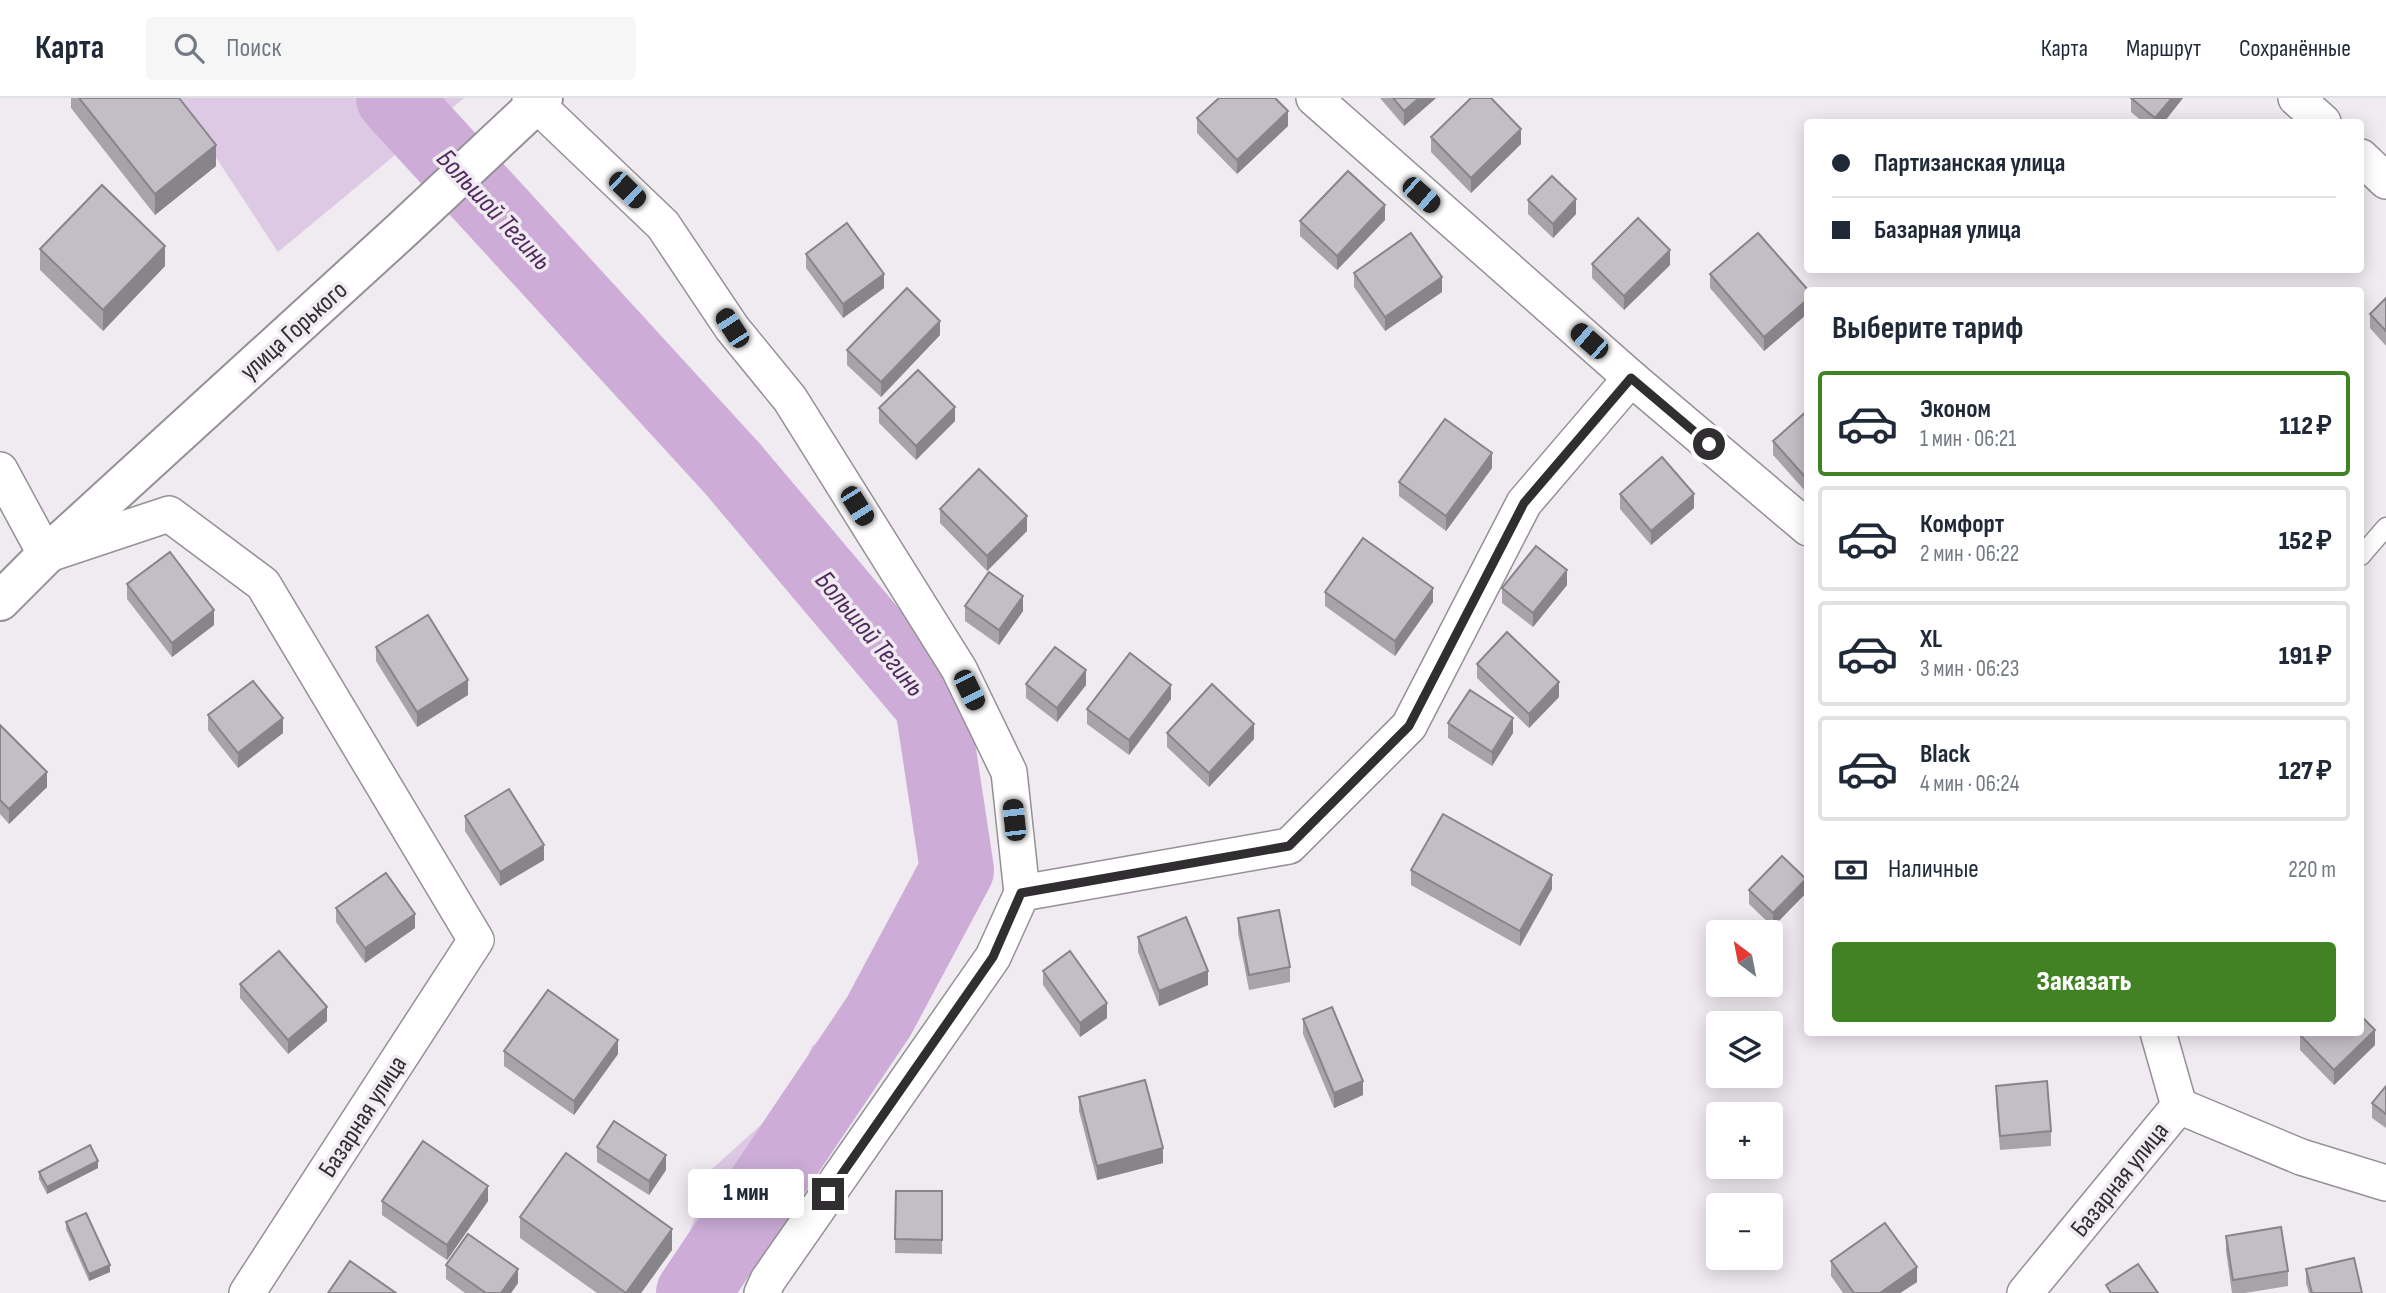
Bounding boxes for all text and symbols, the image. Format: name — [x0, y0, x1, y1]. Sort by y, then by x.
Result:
search box — [146, 17, 636, 80]
text: Карта — [35, 28, 104, 68]
icon: search — [170, 29, 208, 67]
text: Поиск — [226, 33, 281, 64]
text: Карта — [2041, 34, 2088, 63]
text: Маршрут — [2126, 34, 2201, 63]
text: Сохранённые — [2239, 34, 2351, 63]
water label: Большой Тегинь — [429, 143, 558, 278]
text: Партизанская улица — [1874, 148, 2065, 179]
car — [605, 168, 650, 212]
car — [1399, 173, 1444, 217]
text: Базарная улица — [1874, 215, 2021, 246]
street label: улица Горького — [234, 275, 354, 387]
car — [712, 305, 753, 351]
text: Выберите тариф — [1832, 309, 2023, 348]
car — [1567, 319, 1612, 363]
icon: car — [1836, 392, 1899, 455]
text: Эконом — [1920, 394, 1991, 425]
text: 112 ₽ — [2280, 411, 2332, 442]
text: 1 мин · 06:21 — [1920, 425, 2016, 453]
route start — [1693, 428, 1725, 460]
car — [837, 483, 878, 529]
icon: car — [1836, 507, 1899, 570]
text: Комфорт — [1920, 509, 2004, 540]
text: 152 ₽ — [2279, 526, 2332, 557]
text: 2 мин · 06:22 — [1920, 540, 2019, 568]
water label: Большой Тегинь — [808, 564, 932, 704]
icon: car — [1836, 622, 1899, 685]
text: XL — [1920, 624, 1942, 655]
text: 191 ₽ — [2279, 641, 2332, 672]
text: 3 мин · 06:23 — [1920, 655, 2019, 683]
car — [951, 667, 988, 713]
icon: car — [1836, 737, 1899, 800]
text: Black — [1920, 739, 1970, 770]
text: 127 ₽ — [2278, 756, 2332, 787]
text: 4 мин · 06:24 — [1920, 770, 2019, 798]
car — [1002, 798, 1027, 842]
icon: cash — [1832, 851, 1870, 889]
text: Наличные — [1888, 854, 1979, 885]
text: 220 m — [2288, 856, 2336, 884]
north arrow — [1706, 920, 1783, 998]
map controls — [1706, 920, 1783, 1270]
button: Заказать — [1832, 942, 2336, 1022]
button: layers — [1706, 1011, 1783, 1088]
street label: Базарная улица — [313, 1050, 414, 1183]
button: + — [1706, 1102, 1783, 1179]
street label: Базарная улица — [2065, 1116, 2176, 1244]
callout: 1 мин — [688, 1170, 804, 1218]
route end — [812, 1178, 844, 1210]
text: 1 мин — [723, 1179, 769, 1207]
button: − — [1706, 1193, 1783, 1270]

